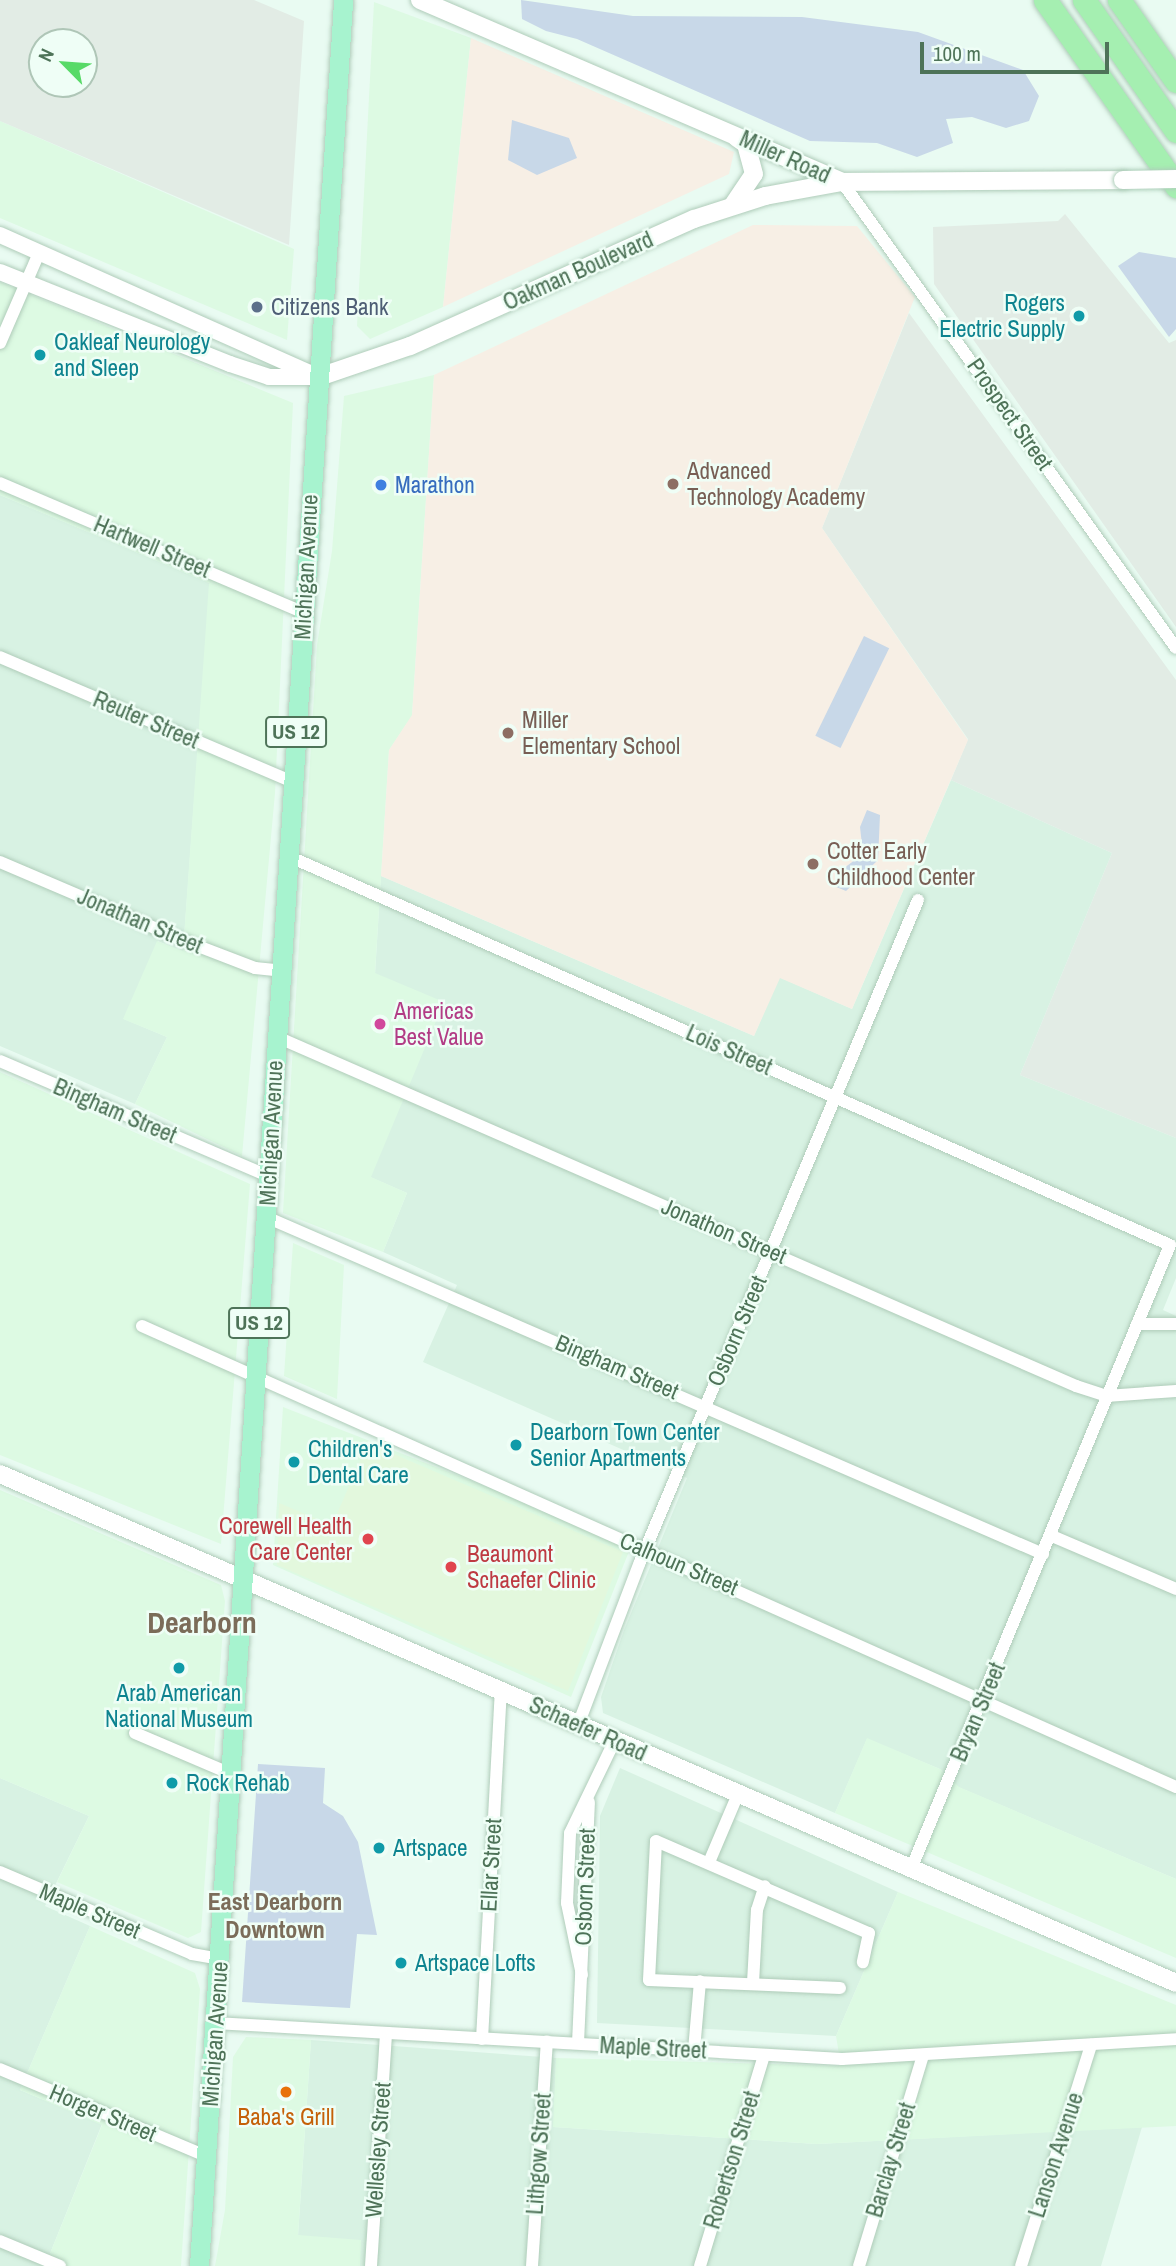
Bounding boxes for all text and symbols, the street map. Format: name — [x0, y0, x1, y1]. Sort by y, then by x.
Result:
north arrow — [28, 28, 98, 98]
scale bar — [924, 28, 1113, 72]
text: 100 m — [933, 39, 981, 68]
text: N — [32, 44, 60, 66]
street label: Miller Road — [735, 125, 835, 189]
street label: Oakman Boulevard — [499, 226, 657, 316]
place label: Rogers Electric Supply — [939, 289, 1065, 343]
place label: Citizens Bank — [271, 293, 388, 321]
marker: Citizens Bank — [249, 299, 265, 315]
marker: Rogers Electric Supply — [1071, 308, 1087, 324]
place label: Oakleaf Neurology and Sleep — [54, 328, 210, 382]
marker: Oakleaf Neurology and Sleep — [32, 347, 48, 363]
street label: Prospect Street — [961, 353, 1059, 475]
place label: Advanced Technology Academy — [687, 457, 866, 511]
place label: Marathon — [395, 471, 475, 499]
marker: Advanced Technology Academy — [665, 476, 681, 492]
marker: Marathon — [373, 477, 389, 493]
street label: Michigan Avenue — [288, 493, 324, 641]
street label: Hartwell Street — [90, 510, 214, 584]
street label: Reuter Street — [89, 685, 203, 755]
place label: Miller Elementary School — [522, 706, 680, 760]
road number: US 12 — [264, 714, 328, 750]
marker: Miller Elementary School — [500, 725, 516, 741]
place label: Cotter Early Childhood Center — [827, 837, 975, 891]
marker: Cotter Early Childhood Center — [805, 856, 821, 872]
street label: Jonathan Street — [73, 882, 207, 960]
place label: Americas Best Value — [394, 997, 484, 1051]
marker: Americas Best Value — [372, 1016, 388, 1032]
street label: Lois Street — [682, 1019, 776, 1081]
street label: Michigan Avenue — [253, 1059, 289, 1207]
street label: Bingham Street — [49, 1073, 181, 1149]
street label: Jonathon Street — [657, 1192, 791, 1270]
street label: Osborn Street — [701, 1272, 773, 1390]
road number: US 12 — [228, 1306, 290, 1340]
street label: Bingham Street — [551, 1329, 683, 1405]
place label: Dearborn Town Center Senior Apartments — [530, 1418, 720, 1472]
place label: Children's Dental Care — [308, 1435, 409, 1489]
marker: Dearborn Town Center Senior Apartments — [508, 1437, 524, 1453]
marker: Children's Dental Care — [286, 1454, 302, 1470]
place label: Corewell Health Care Center — [219, 1512, 352, 1566]
street label: Calhoun Street — [616, 1527, 742, 1601]
marker: Corewell Health Care Center — [358, 1529, 378, 1549]
place label: Beaumont Schaefer Clinic — [467, 1540, 596, 1594]
marker: Beaumont Schaefer Clinic — [441, 1557, 461, 1577]
district label: Dearborn — [147, 1604, 257, 1640]
street label: Bryan Street — [945, 1658, 1011, 1766]
marker: Arab American National Museum — [171, 1660, 187, 1676]
place label: Arab American National Museum — [105, 1679, 253, 1733]
street label: Schaefer Road — [525, 1691, 651, 1767]
place label: Rock Rehab — [186, 1769, 290, 1797]
marker: Rock Rehab — [164, 1775, 180, 1791]
street label: Ellar Street — [475, 1818, 507, 1912]
street label: Osborn Street — [569, 1828, 601, 1946]
place label: Artspace — [393, 1834, 467, 1862]
marker: Artspace — [371, 1840, 387, 1856]
street label: Maple Street — [35, 1877, 145, 1945]
district label: East Dearborn Downtown — [208, 1888, 342, 1944]
place label: Artspace Lofts — [415, 1949, 536, 1977]
marker: Artspace Lofts — [393, 1955, 409, 1971]
street label: Michigan Avenue — [196, 1960, 234, 2108]
street label: Maple Street — [599, 2031, 707, 2065]
street label: Horger Street — [46, 2078, 160, 2148]
street label: Wellesley Street — [359, 2081, 397, 2219]
marker: Baba's Grill — [278, 2084, 294, 2100]
street label: Robertson Street — [698, 2088, 766, 2232]
street label: Lanson Avenue — [1023, 2089, 1089, 2221]
street label: Lithgow Street — [521, 2092, 557, 2216]
street label: Barclay Street — [860, 2099, 922, 2221]
place label: Baba's Grill — [238, 2103, 334, 2131]

